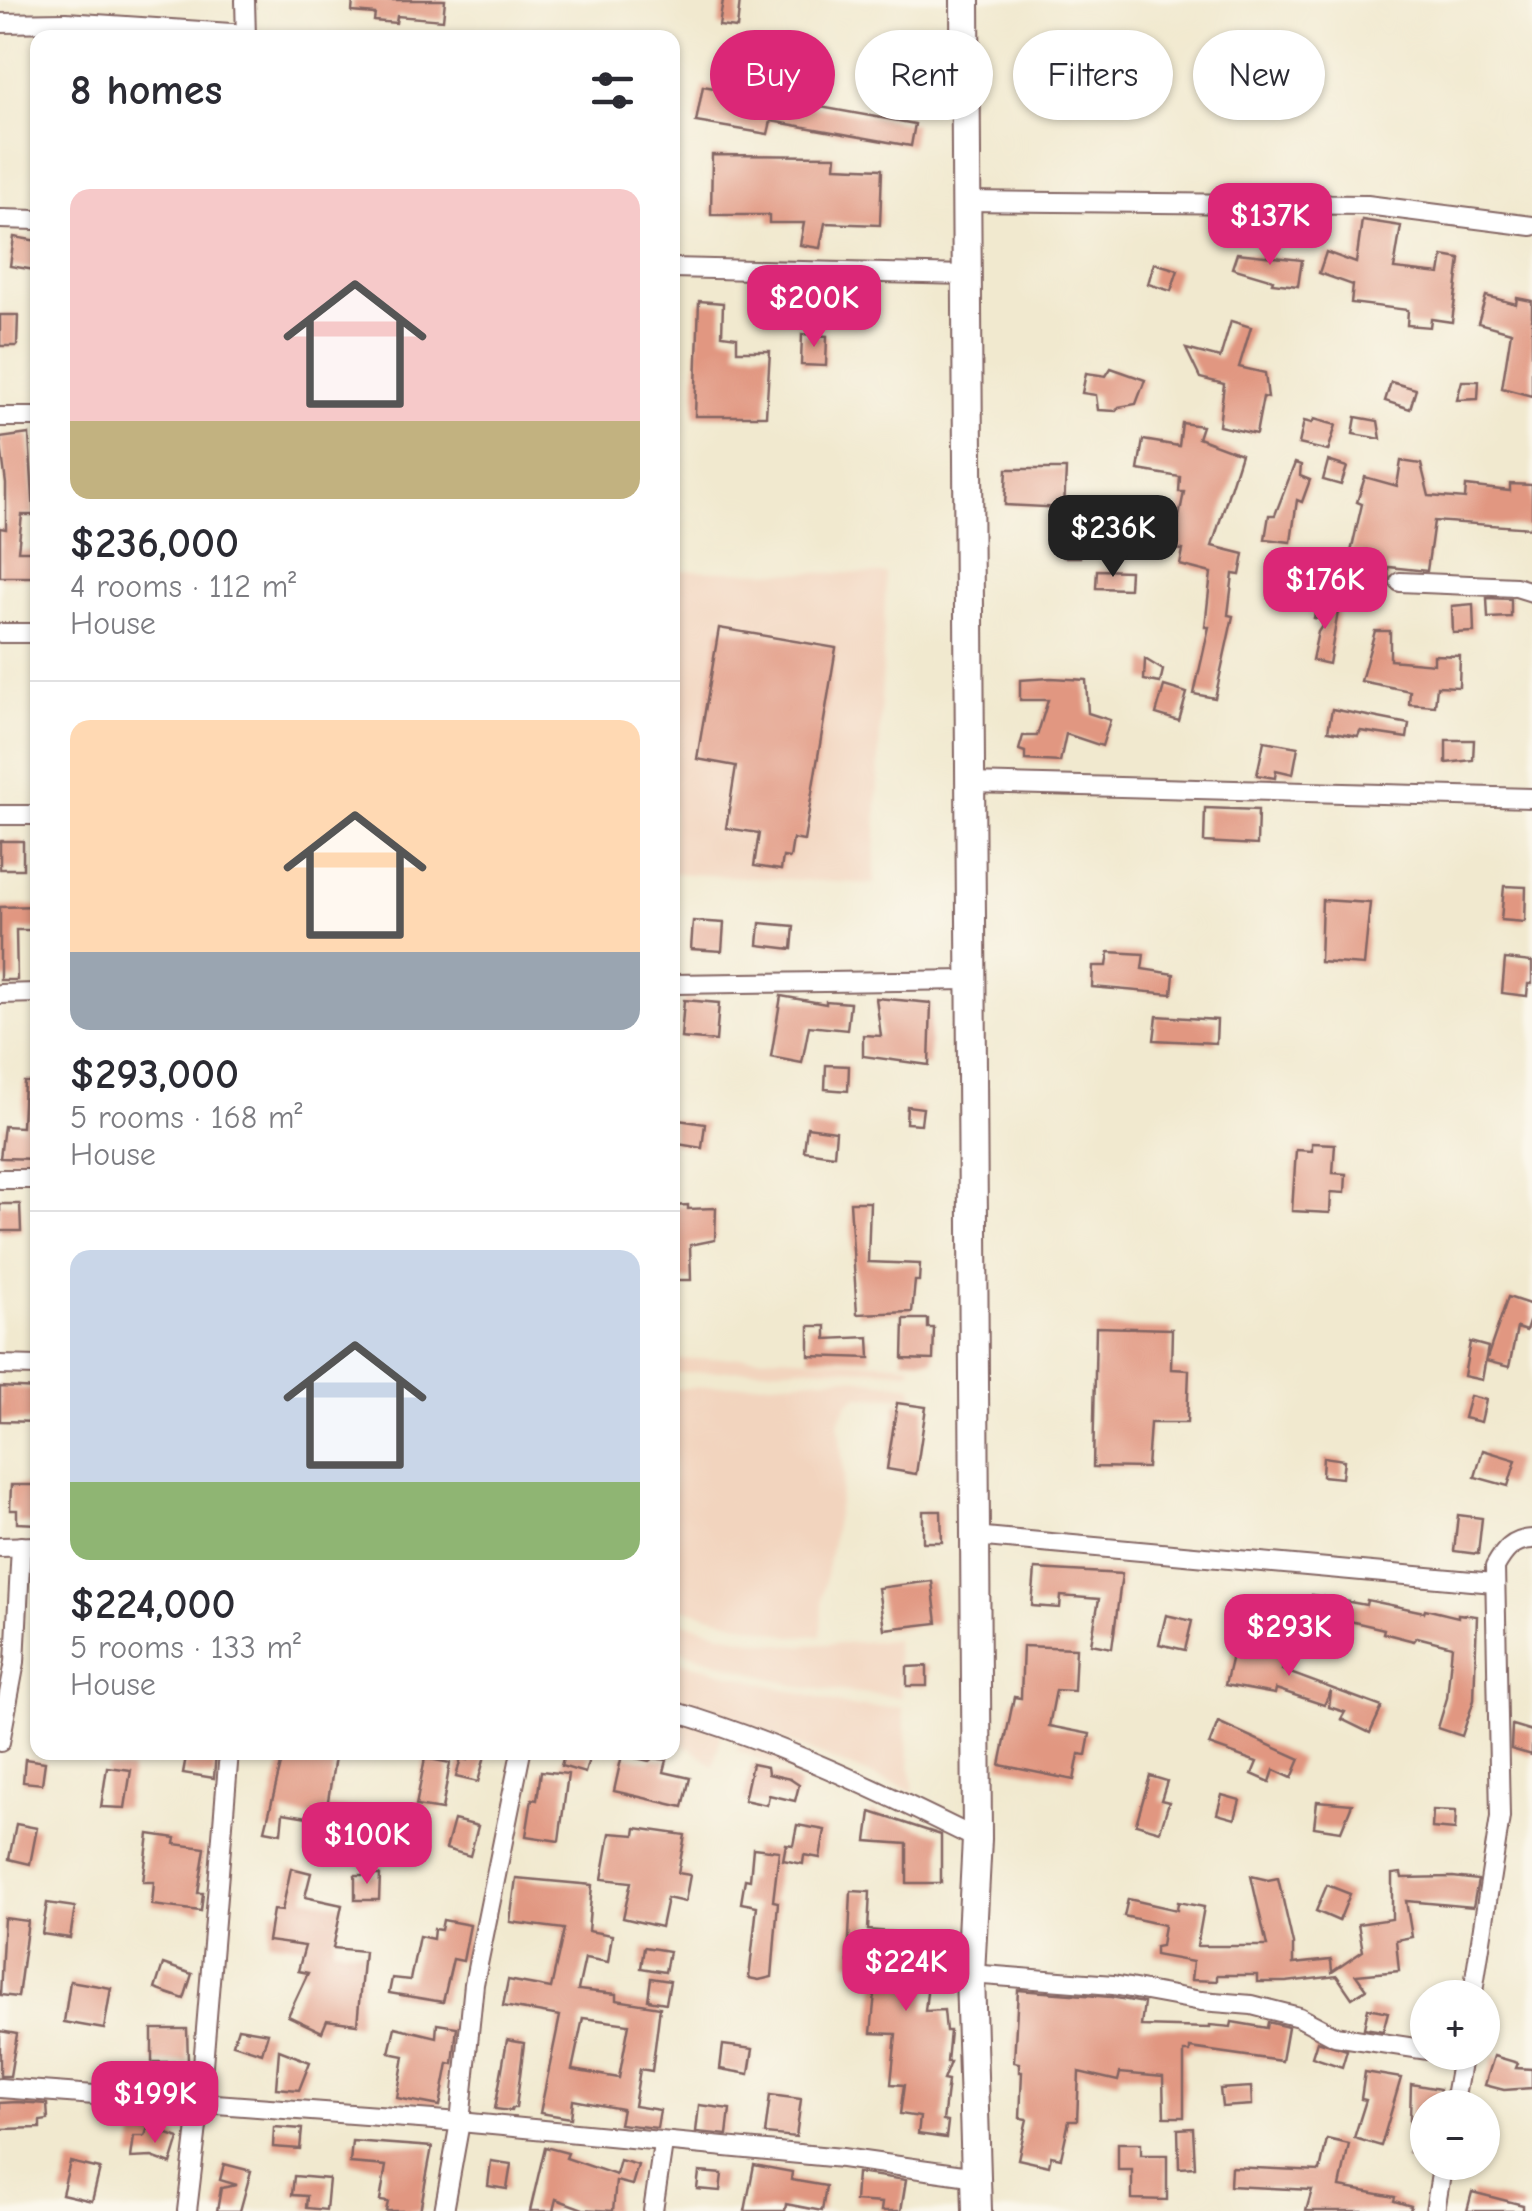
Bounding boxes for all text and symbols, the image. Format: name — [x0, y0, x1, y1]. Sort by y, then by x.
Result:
chip: Buy — [710, 30, 835, 120]
chip: Rent — [855, 30, 993, 120]
chip: Filters — [1013, 30, 1173, 120]
chip: New — [1193, 30, 1325, 120]
icon: filters — [585, 63, 640, 118]
text: 8 homes — [70, 66, 222, 115]
pin: $137K — [1200, 183, 1340, 268]
text: $137K — [1230, 197, 1310, 234]
icon: home — [265, 254, 445, 434]
pin: $200K — [744, 265, 884, 350]
text: $200K — [769, 279, 859, 316]
pin: $236K — [1043, 495, 1183, 580]
text: $236K — [1070, 509, 1156, 546]
text: $236,000 — [70, 519, 239, 568]
pin: $176K — [1255, 547, 1395, 632]
text: $176K — [1285, 561, 1365, 598]
text: 4 rooms · 112 m² — [70, 568, 296, 605]
text: House — [70, 605, 156, 642]
icon: home — [265, 785, 445, 965]
text: $293,000 — [70, 1050, 239, 1099]
text: 5 rooms · 168 m² — [70, 1099, 302, 1136]
text: House — [70, 1136, 156, 1173]
icon: home — [265, 1315, 445, 1495]
text: $224,000 — [70, 1580, 236, 1629]
pin: $293K — [1219, 1594, 1359, 1679]
text: $293K — [1246, 1608, 1332, 1645]
text: 5 rooms · 133 m² — [70, 1629, 301, 1666]
text: House — [70, 1666, 156, 1703]
pin: $100K — [297, 1802, 437, 1887]
text: $100K — [324, 1816, 410, 1853]
pin: $224K — [836, 1929, 976, 2014]
text: $224K — [864, 1943, 948, 1980]
map controls — [1410, 1980, 1500, 2180]
button: + — [1410, 1980, 1500, 2070]
pin: $199K — [85, 2061, 225, 2146]
text: $199K — [113, 2075, 197, 2112]
button: − — [1410, 2090, 1500, 2180]

